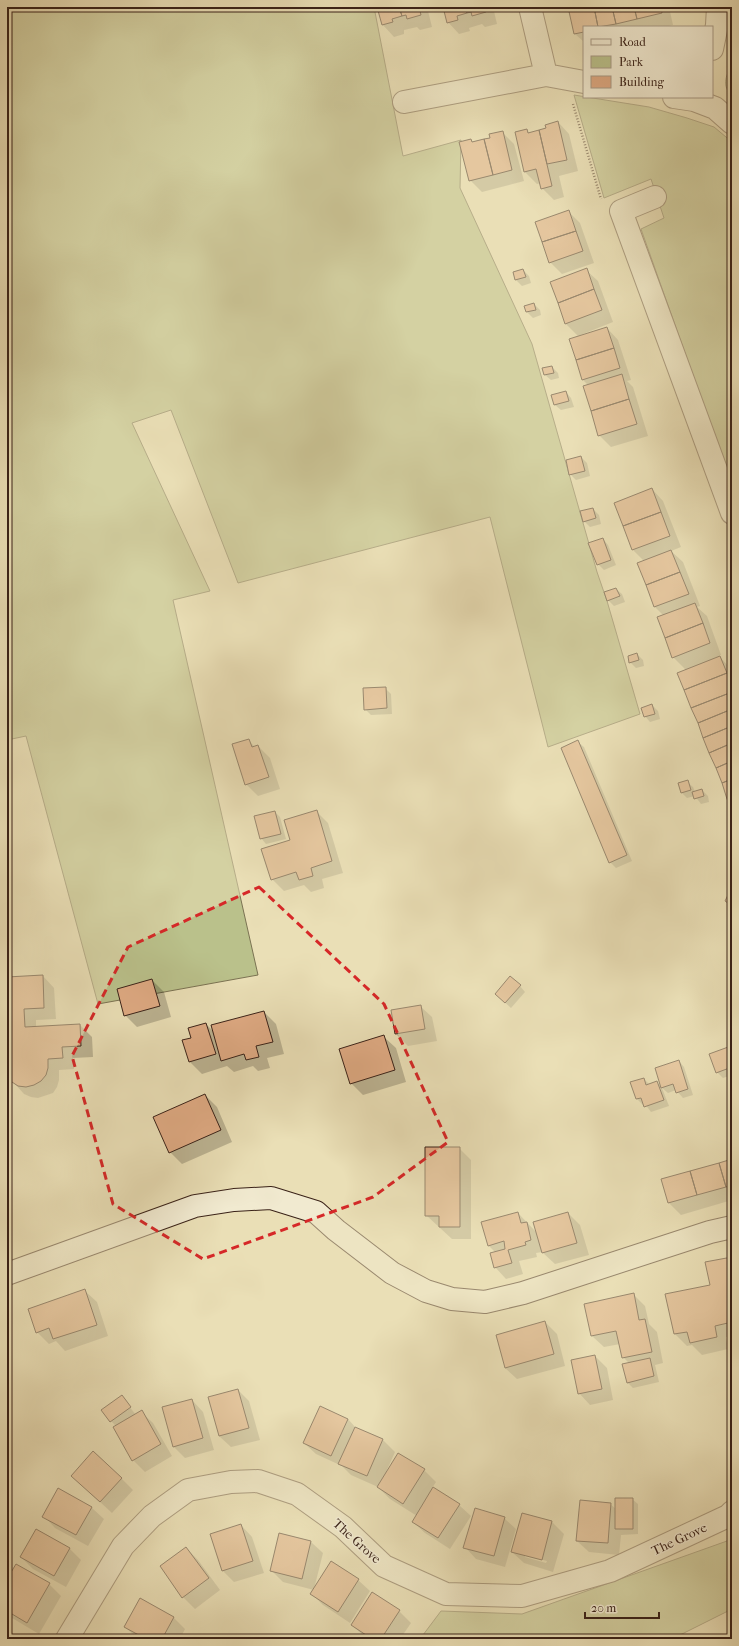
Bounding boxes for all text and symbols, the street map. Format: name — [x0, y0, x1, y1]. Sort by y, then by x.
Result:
legend — [583, 26, 713, 98]
text: Road — [619, 35, 646, 49]
text: Park — [619, 55, 644, 69]
text: Building — [619, 75, 664, 89]
street label: The Grove — [330, 1516, 384, 1567]
street label: The Grove — [649, 1519, 709, 1558]
scale bar — [585, 1594, 659, 1620]
text: 20 m — [591, 1601, 616, 1615]

